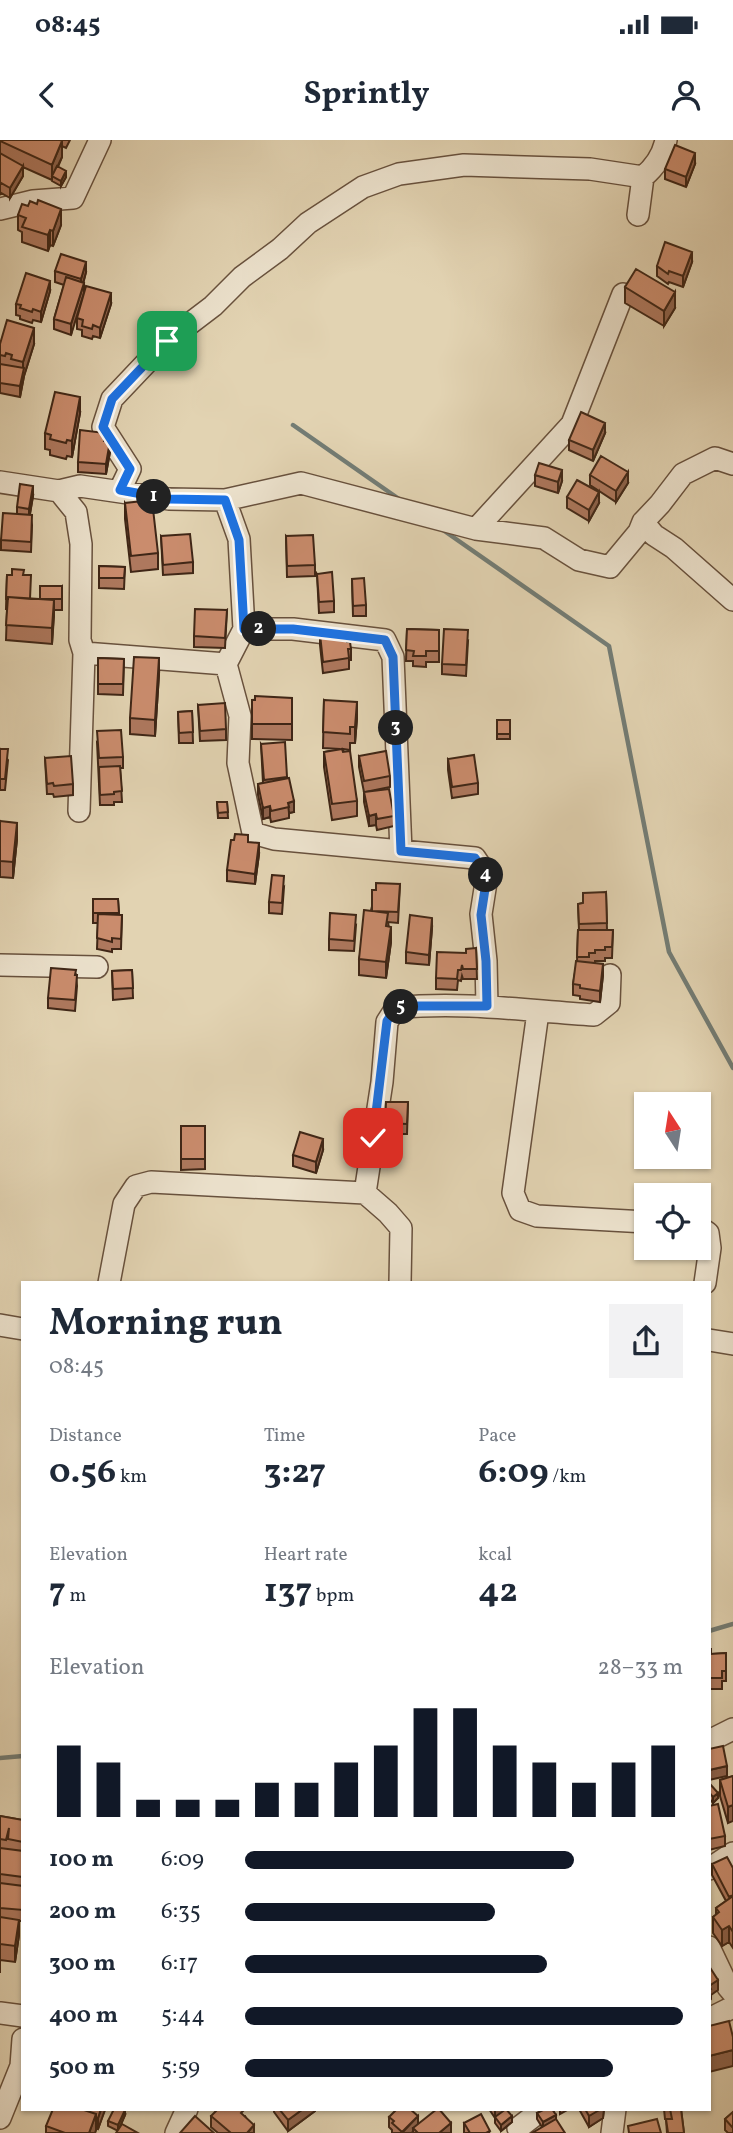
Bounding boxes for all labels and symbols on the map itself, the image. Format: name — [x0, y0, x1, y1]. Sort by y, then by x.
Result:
pin — [137, 311, 197, 371]
pin: 1 — [136, 480, 172, 514]
pin: 2 — [242, 612, 276, 646]
pin: 3 — [378, 710, 414, 746]
pin: 4 — [468, 858, 504, 892]
pin: 5 — [384, 990, 418, 1024]
north arrow — [634, 1092, 710, 1169]
pin — [343, 1108, 403, 1168]

